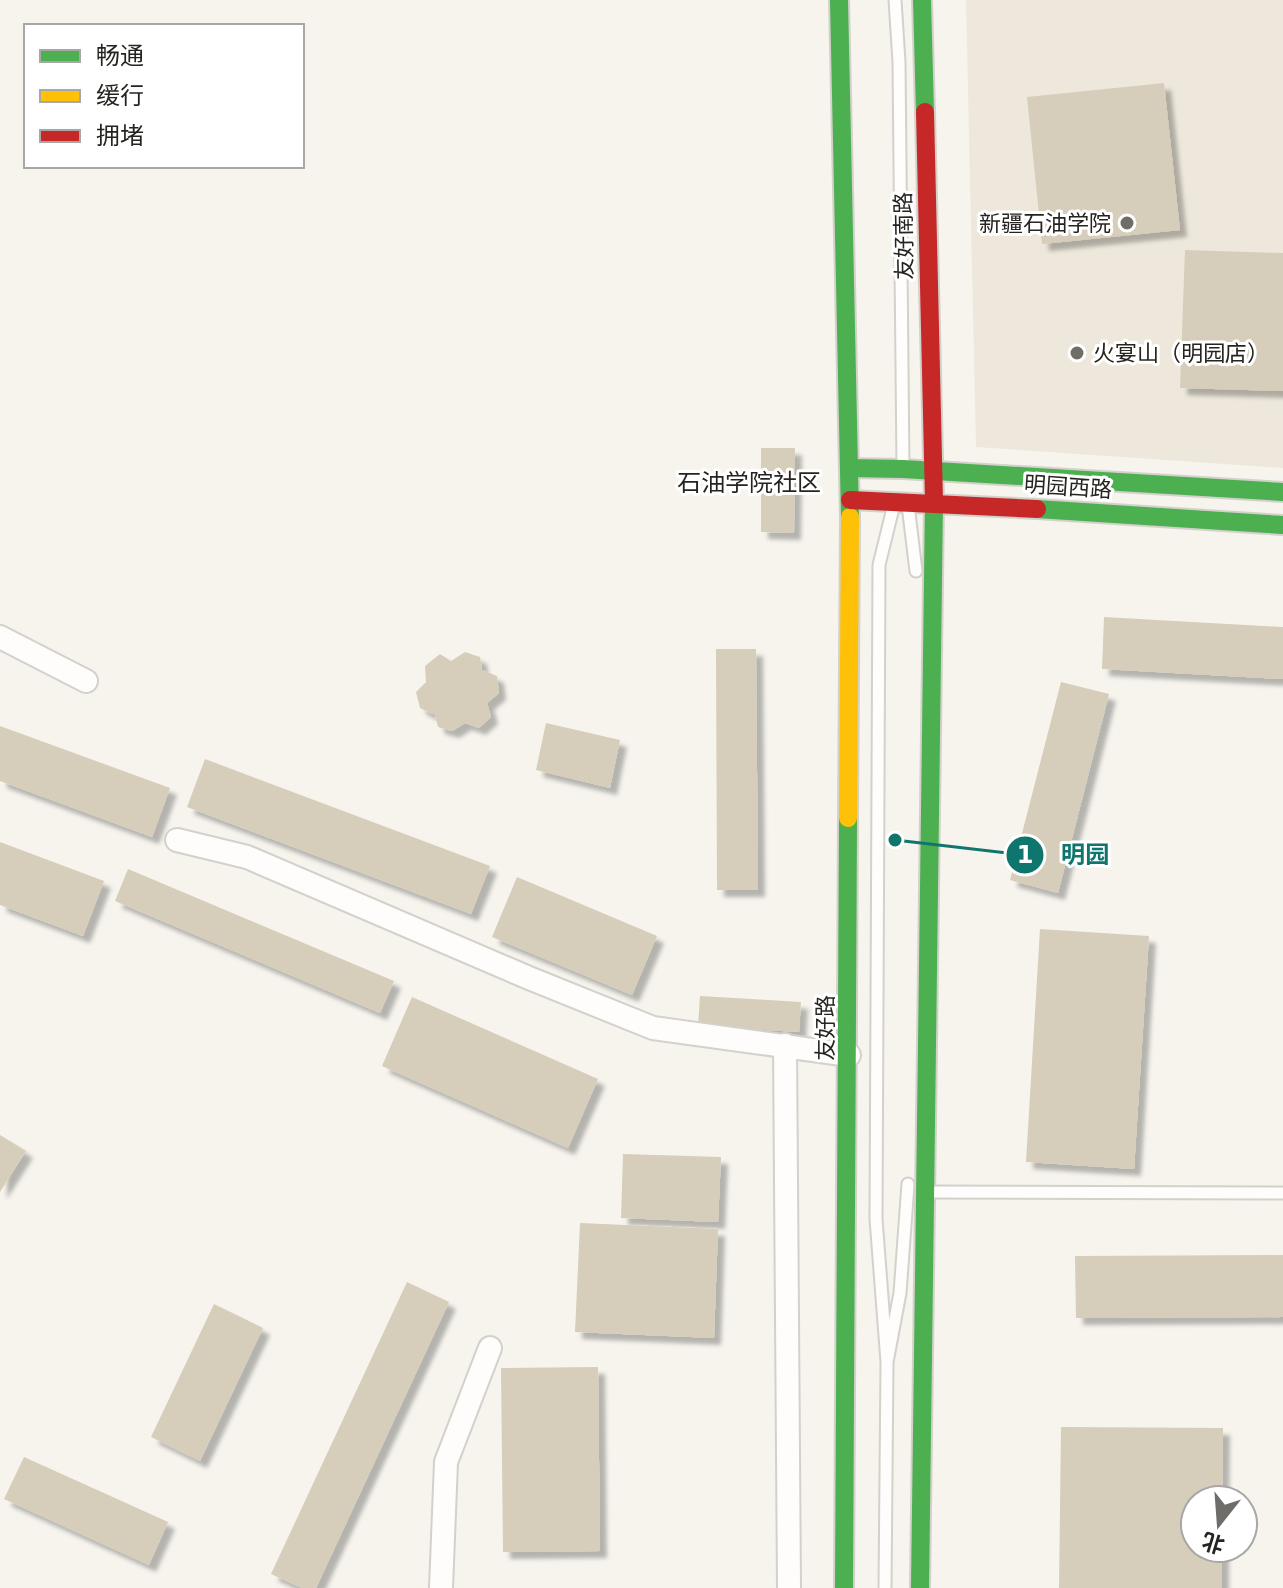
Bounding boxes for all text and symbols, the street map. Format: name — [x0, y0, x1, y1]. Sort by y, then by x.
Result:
legend — [24, 24, 304, 168]
text: 畅通 — [96, 42, 144, 70]
text: 缓行 — [96, 82, 144, 110]
text: 拥堵 — [96, 122, 144, 150]
street label: 友好南路 — [891, 192, 917, 280]
place label: 新疆石油学院 — [979, 211, 1111, 236]
marker: 新疆石油学院 — [1118, 214, 1136, 232]
place label: 火宴山（明园店） — [1093, 341, 1269, 366]
marker: 火宴山（明园店） — [1068, 344, 1086, 362]
district label: 石油学院社区 — [677, 469, 821, 497]
street label: 明园西路 — [1023, 471, 1113, 503]
callout: 明园 — [1005, 831, 1125, 879]
text: 1 — [1017, 841, 1033, 869]
text: 明园 — [1061, 841, 1109, 869]
street label: 友好路 — [813, 995, 838, 1061]
north arrow — [1179, 1484, 1259, 1564]
text: 北 — [1199, 1527, 1227, 1558]

